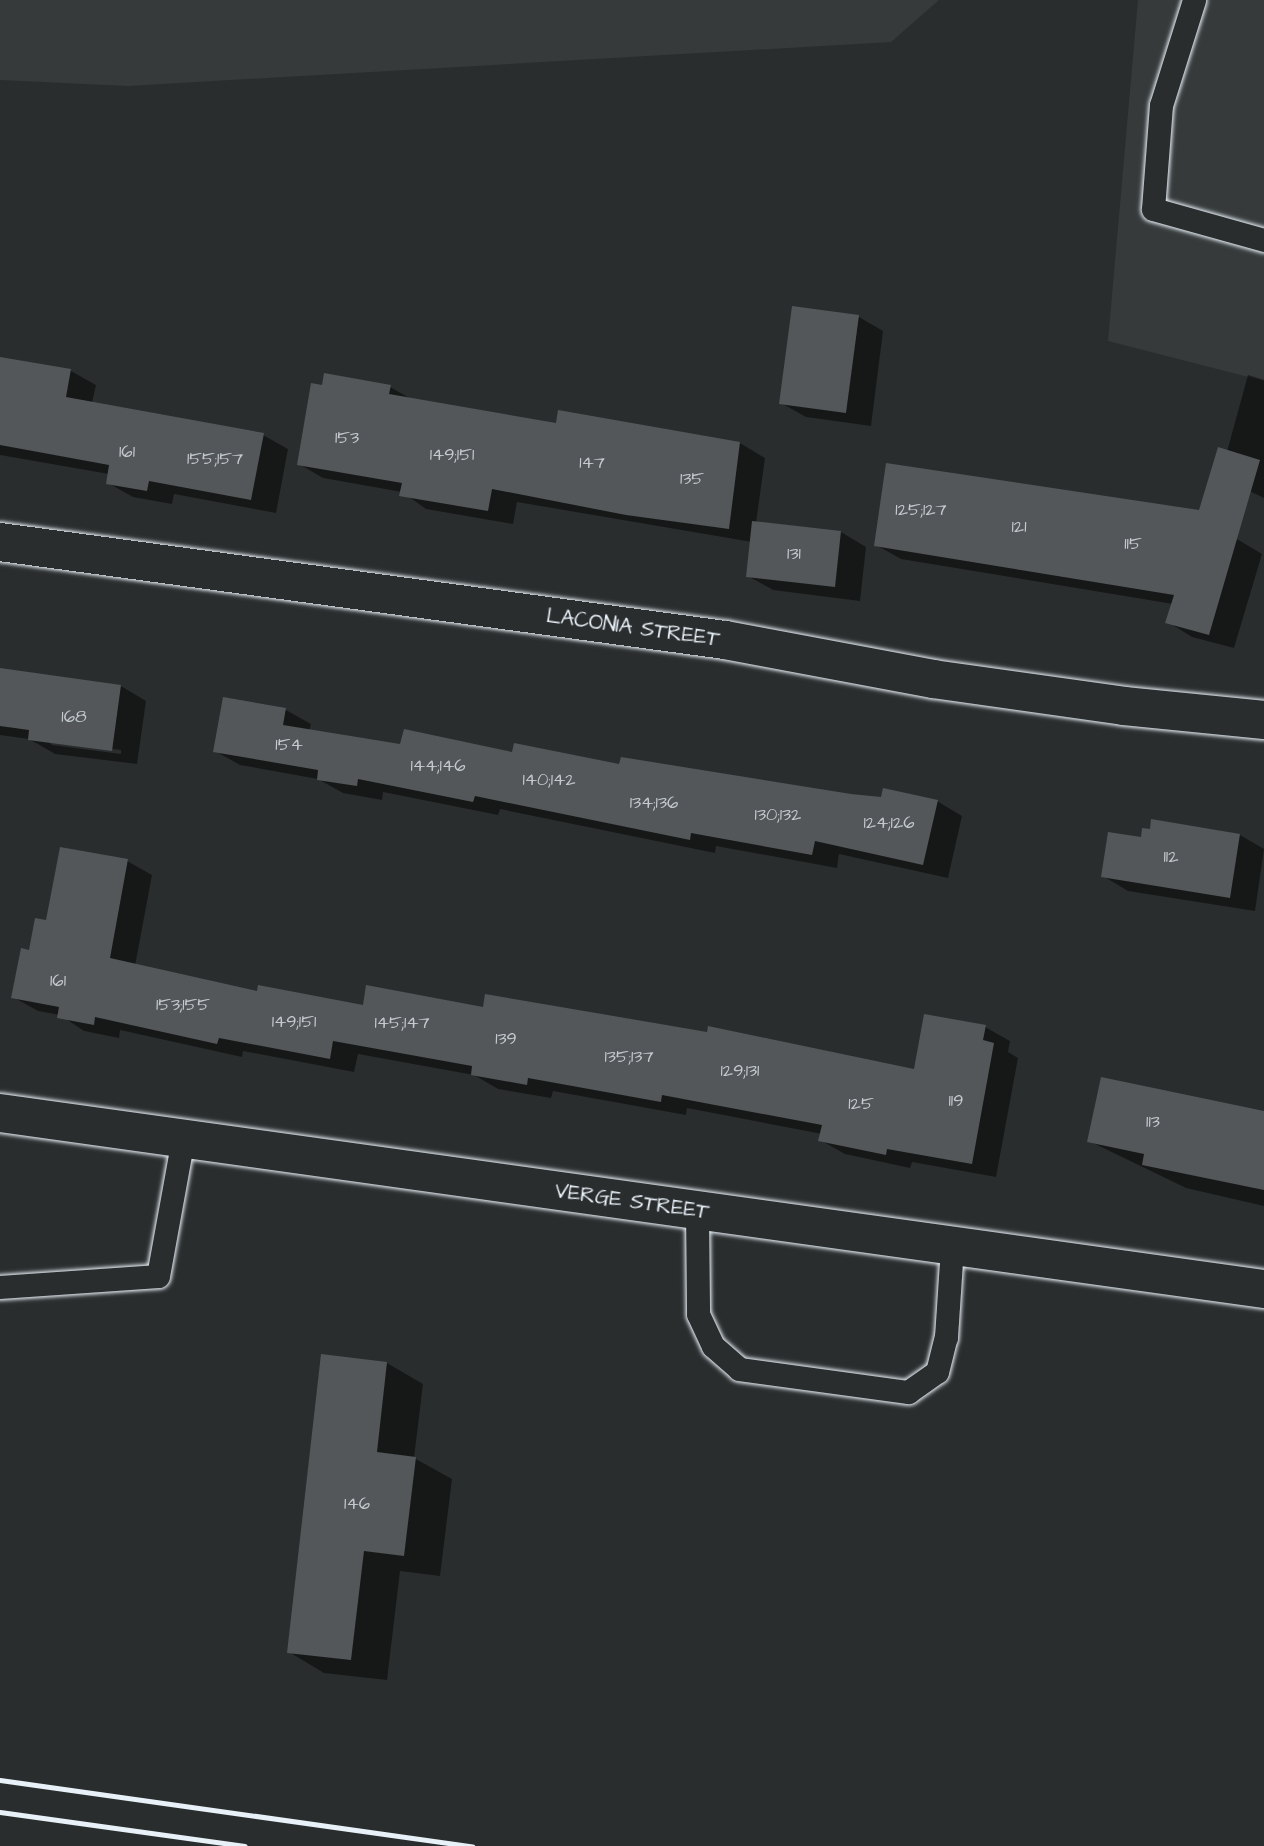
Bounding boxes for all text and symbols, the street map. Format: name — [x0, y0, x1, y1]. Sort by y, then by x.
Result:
house number: 153 — [335, 427, 359, 449]
house number: 161 — [119, 441, 135, 463]
house number: 149;151 — [430, 444, 474, 466]
house number: 155;157 — [187, 448, 243, 470]
house number: 147 — [579, 452, 605, 474]
house number: 135 — [680, 468, 704, 490]
house number: 125;127 — [895, 499, 947, 521]
house number: 121 — [1012, 516, 1026, 538]
house number: 115 — [1124, 533, 1142, 555]
house number: 131 — [787, 543, 801, 565]
street label: LACONIA STREET — [545, 603, 721, 653]
house number: 168 — [61, 706, 87, 728]
house number: 154 — [275, 734, 303, 756]
house number: 144;146 — [411, 755, 465, 777]
house number: 140;142 — [523, 769, 575, 791]
house number: 134;136 — [630, 792, 678, 814]
house number: 130;132 — [755, 804, 801, 826]
house number: 124;126 — [864, 812, 914, 834]
house number: 112 — [1164, 846, 1178, 868]
house number: 161 — [50, 970, 66, 992]
house number: 153;155 — [156, 994, 210, 1016]
house number: 149;151 — [272, 1011, 316, 1033]
house number: 145;147 — [374, 1012, 430, 1034]
house number: 139 — [495, 1028, 517, 1050]
house number: 135;137 — [605, 1046, 653, 1068]
house number: 129;131 — [721, 1060, 759, 1082]
house number: 119 — [949, 1090, 963, 1112]
house number: 125 — [848, 1093, 874, 1115]
house number: 113 — [1146, 1111, 1160, 1133]
street label: VERGE STREET — [553, 1179, 711, 1225]
house number: 146 — [344, 1493, 370, 1515]

